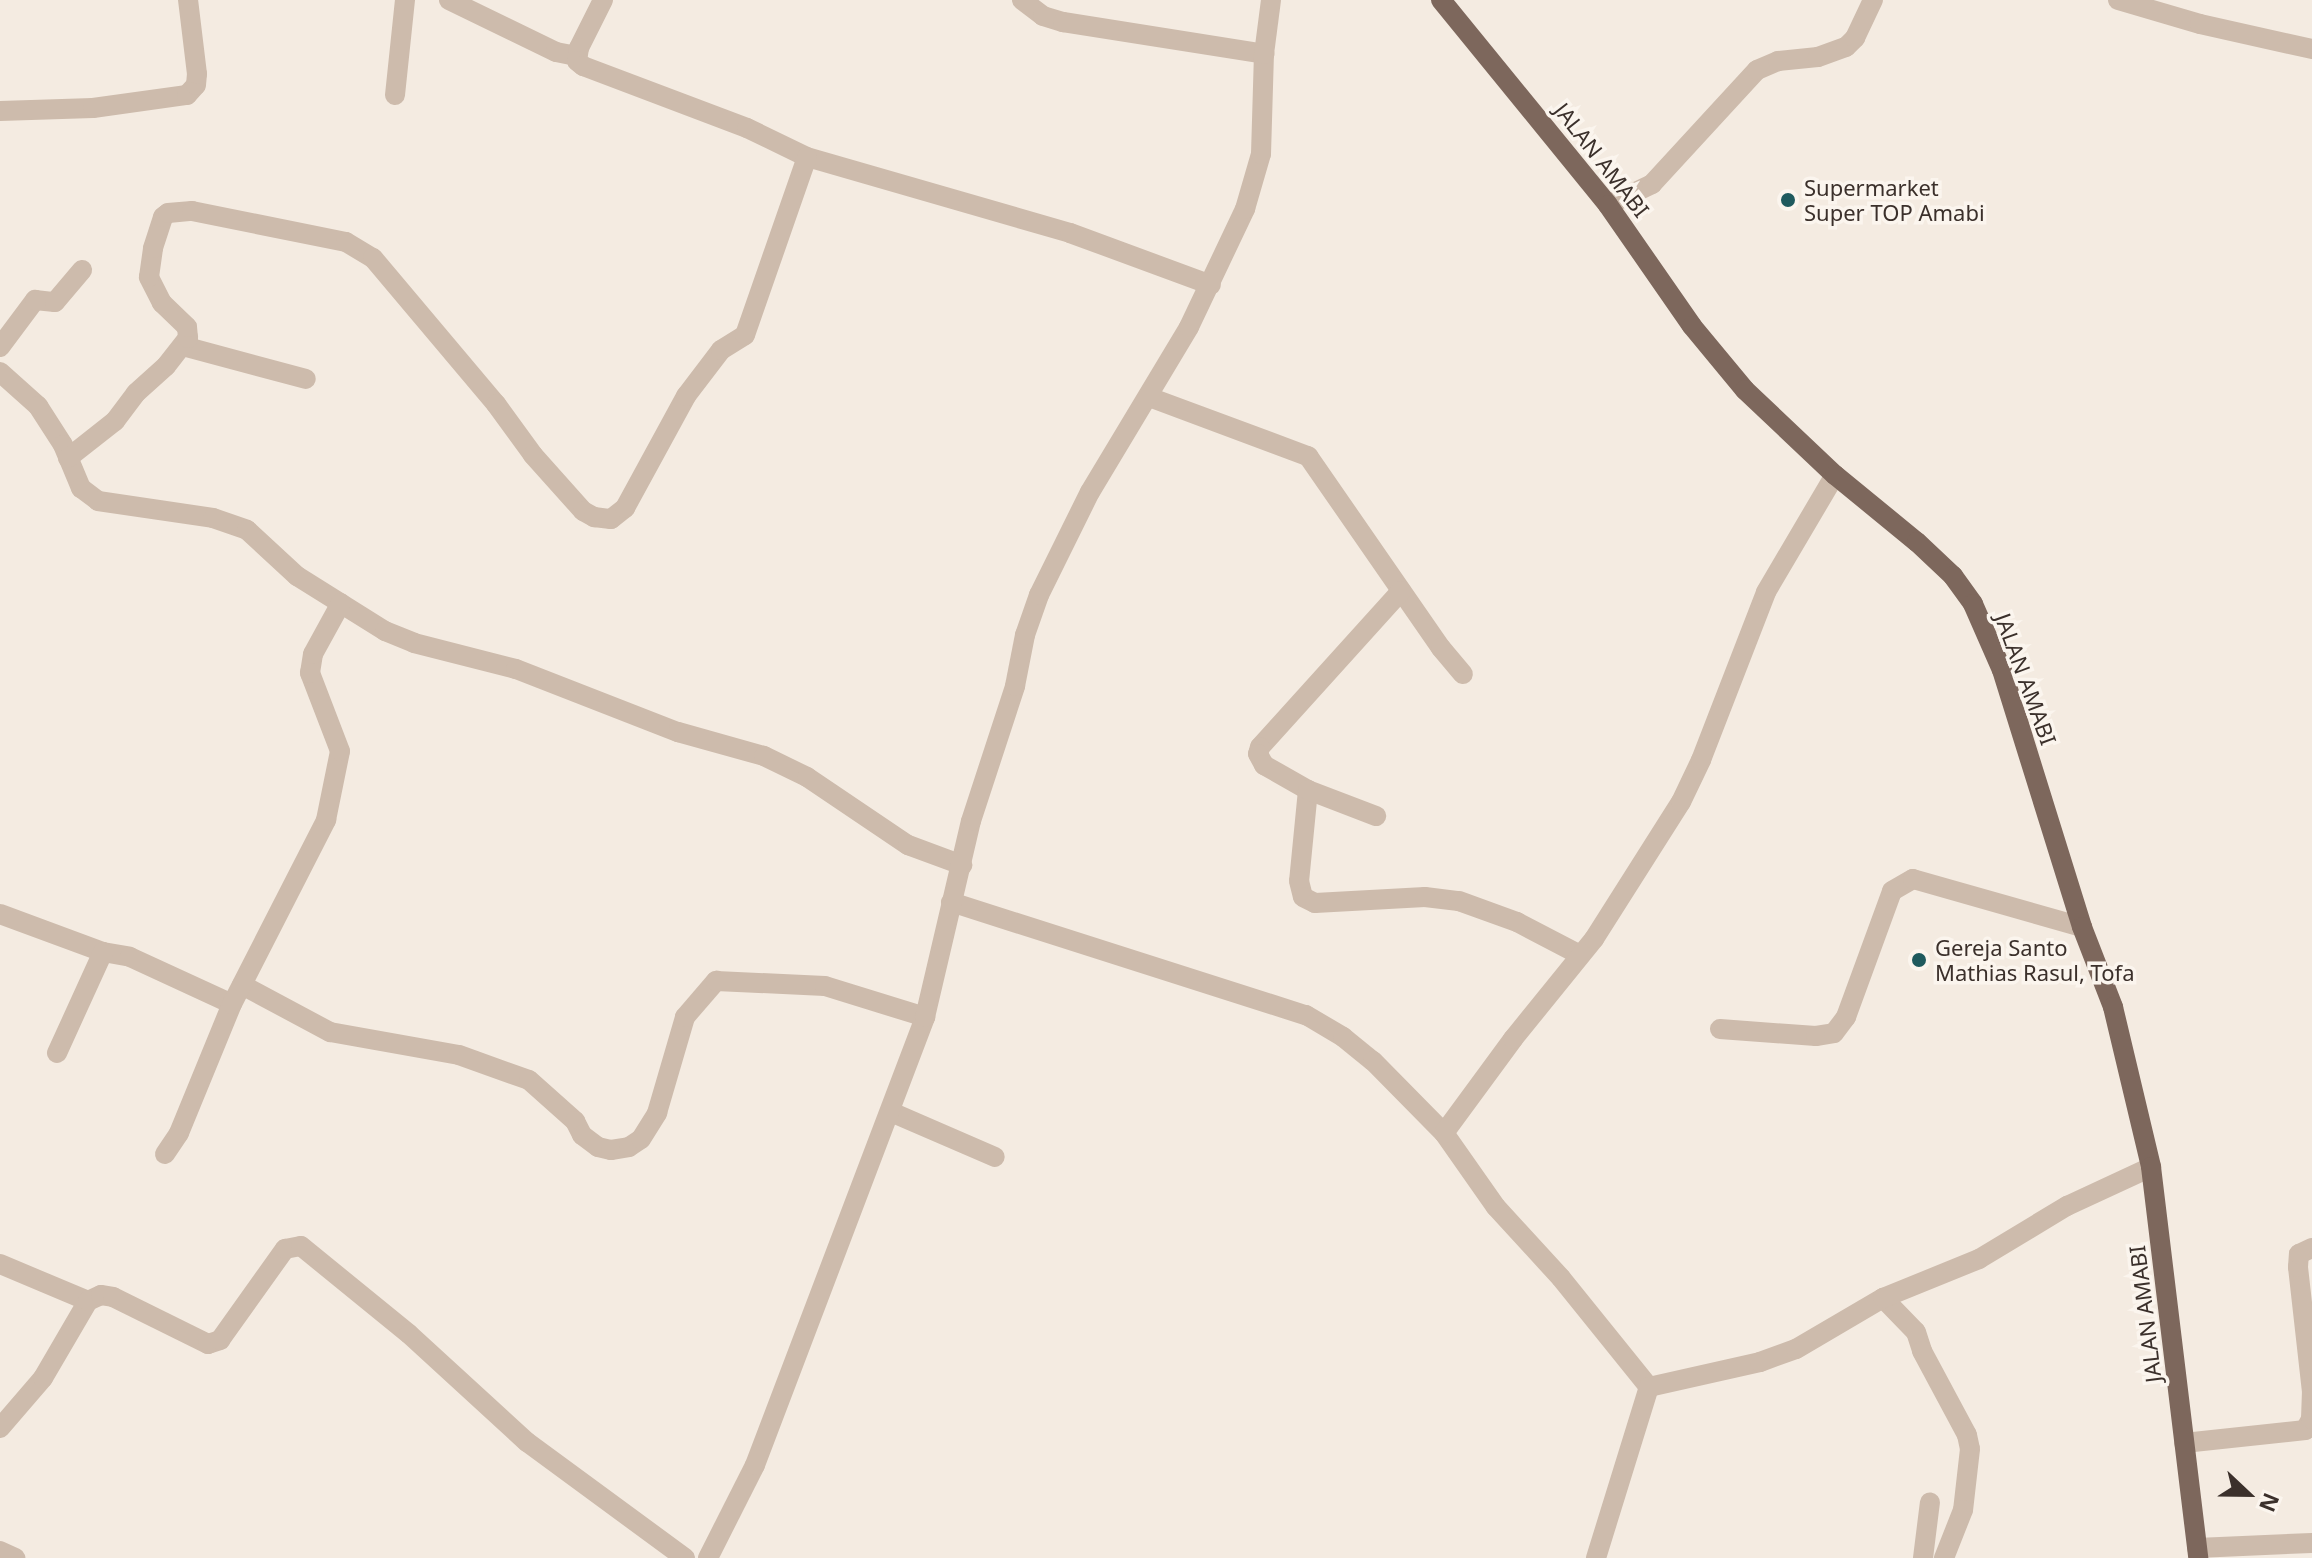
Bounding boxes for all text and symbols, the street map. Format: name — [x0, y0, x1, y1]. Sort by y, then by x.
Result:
street label: JALAN AMABI — [1549, 98, 1655, 222]
place label: Supermarket Super TOP Amabi — [1804, 174, 1985, 226]
marker: Supermarket Super TOP Amabi — [1779, 191, 1797, 209]
street label: JALAN AMABI — [1990, 610, 2062, 748]
place label: Gereja Santo Mathias Rasul, Tofa — [1935, 934, 2134, 986]
marker: Gereja Santo Mathias Rasul, Tofa — [1910, 951, 1928, 969]
street label: JALAN AMABI — [2123, 1244, 2167, 1384]
north arrow — [2208, 1454, 2288, 1534]
text: N — [2253, 1489, 2288, 1517]

